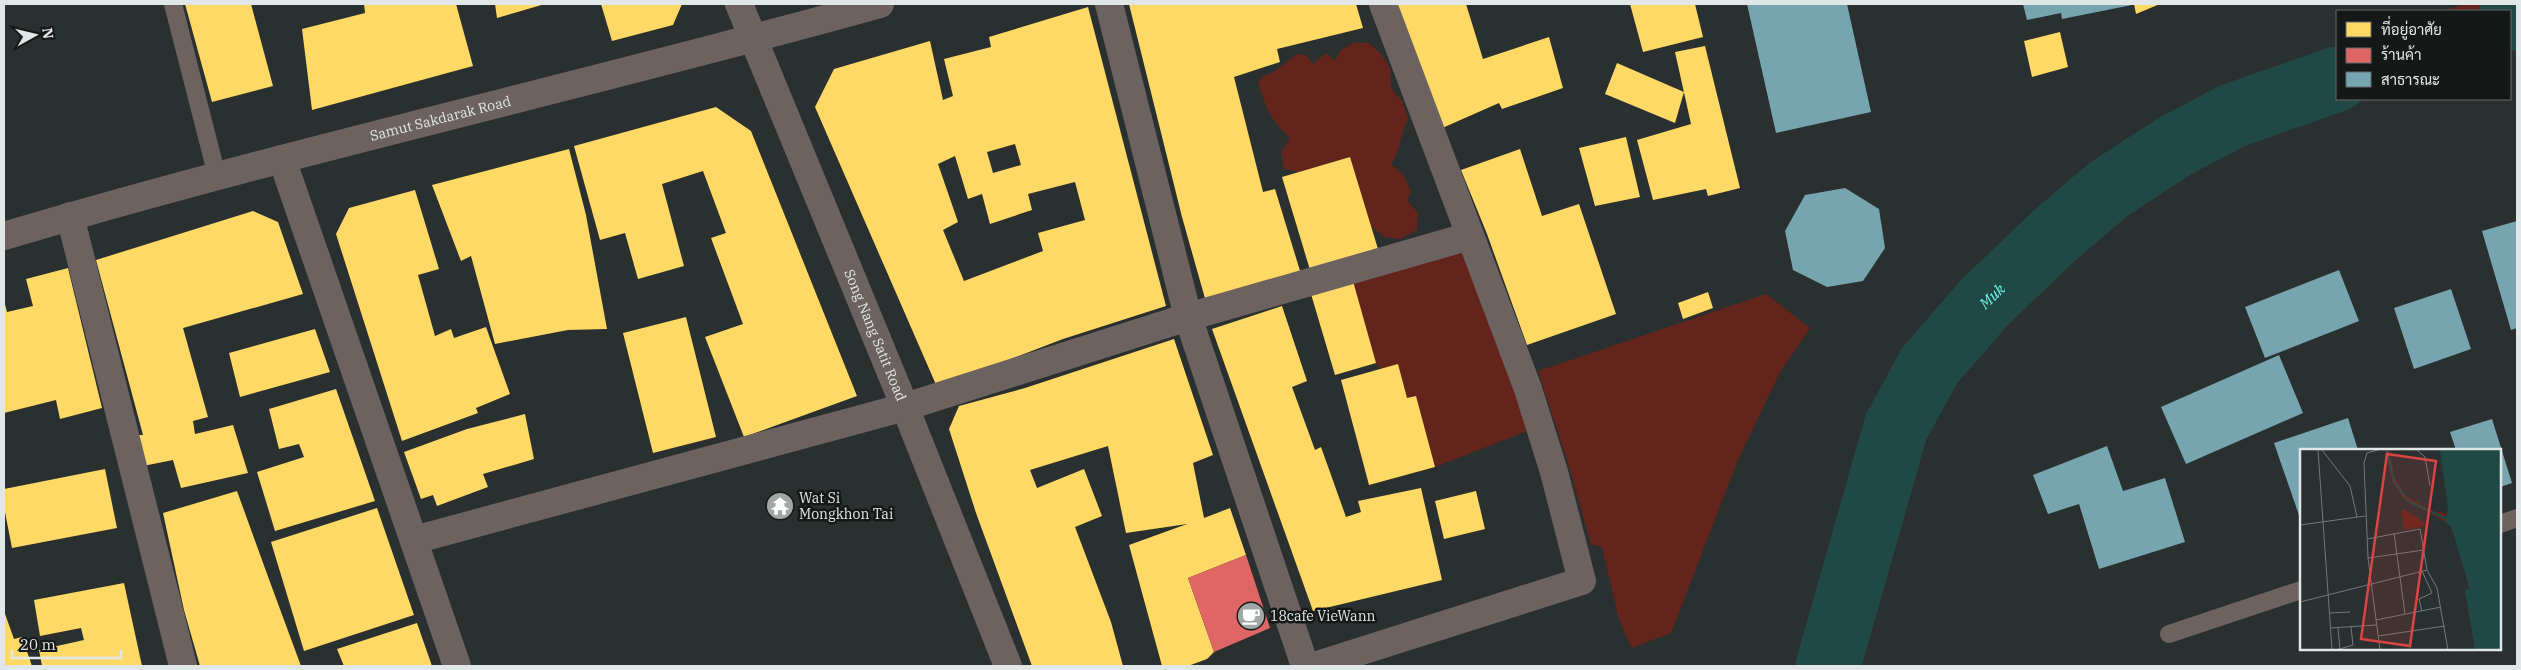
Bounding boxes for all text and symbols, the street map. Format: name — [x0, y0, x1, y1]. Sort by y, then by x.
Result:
north arrow — [10, 10, 60, 60]
legend — [2336, 10, 2511, 100]
text: ที่อยู่อาศัย — [2381, 15, 2442, 40]
text: N — [38, 26, 58, 40]
text: ร้านค้า — [2381, 45, 2421, 64]
text: สาธารณะ — [2381, 70, 2440, 89]
street label: Samut Sakdarak Road — [368, 92, 513, 145]
street label: Song Nang Satit Road — [840, 266, 911, 404]
water label: Muk — [1974, 279, 2009, 313]
inset map — [2300, 449, 2501, 650]
place label: Wat Si Mongkhon Tai — [799, 489, 893, 523]
temple icon: Wat Si Mongkhon Tai — [765, 491, 795, 521]
cafe icon: 18cafe VieWann — [1236, 601, 1266, 631]
place label: 18cafe VieWann — [1270, 607, 1376, 625]
scale bar — [12, 628, 121, 660]
text: 20 m — [20, 635, 56, 654]

